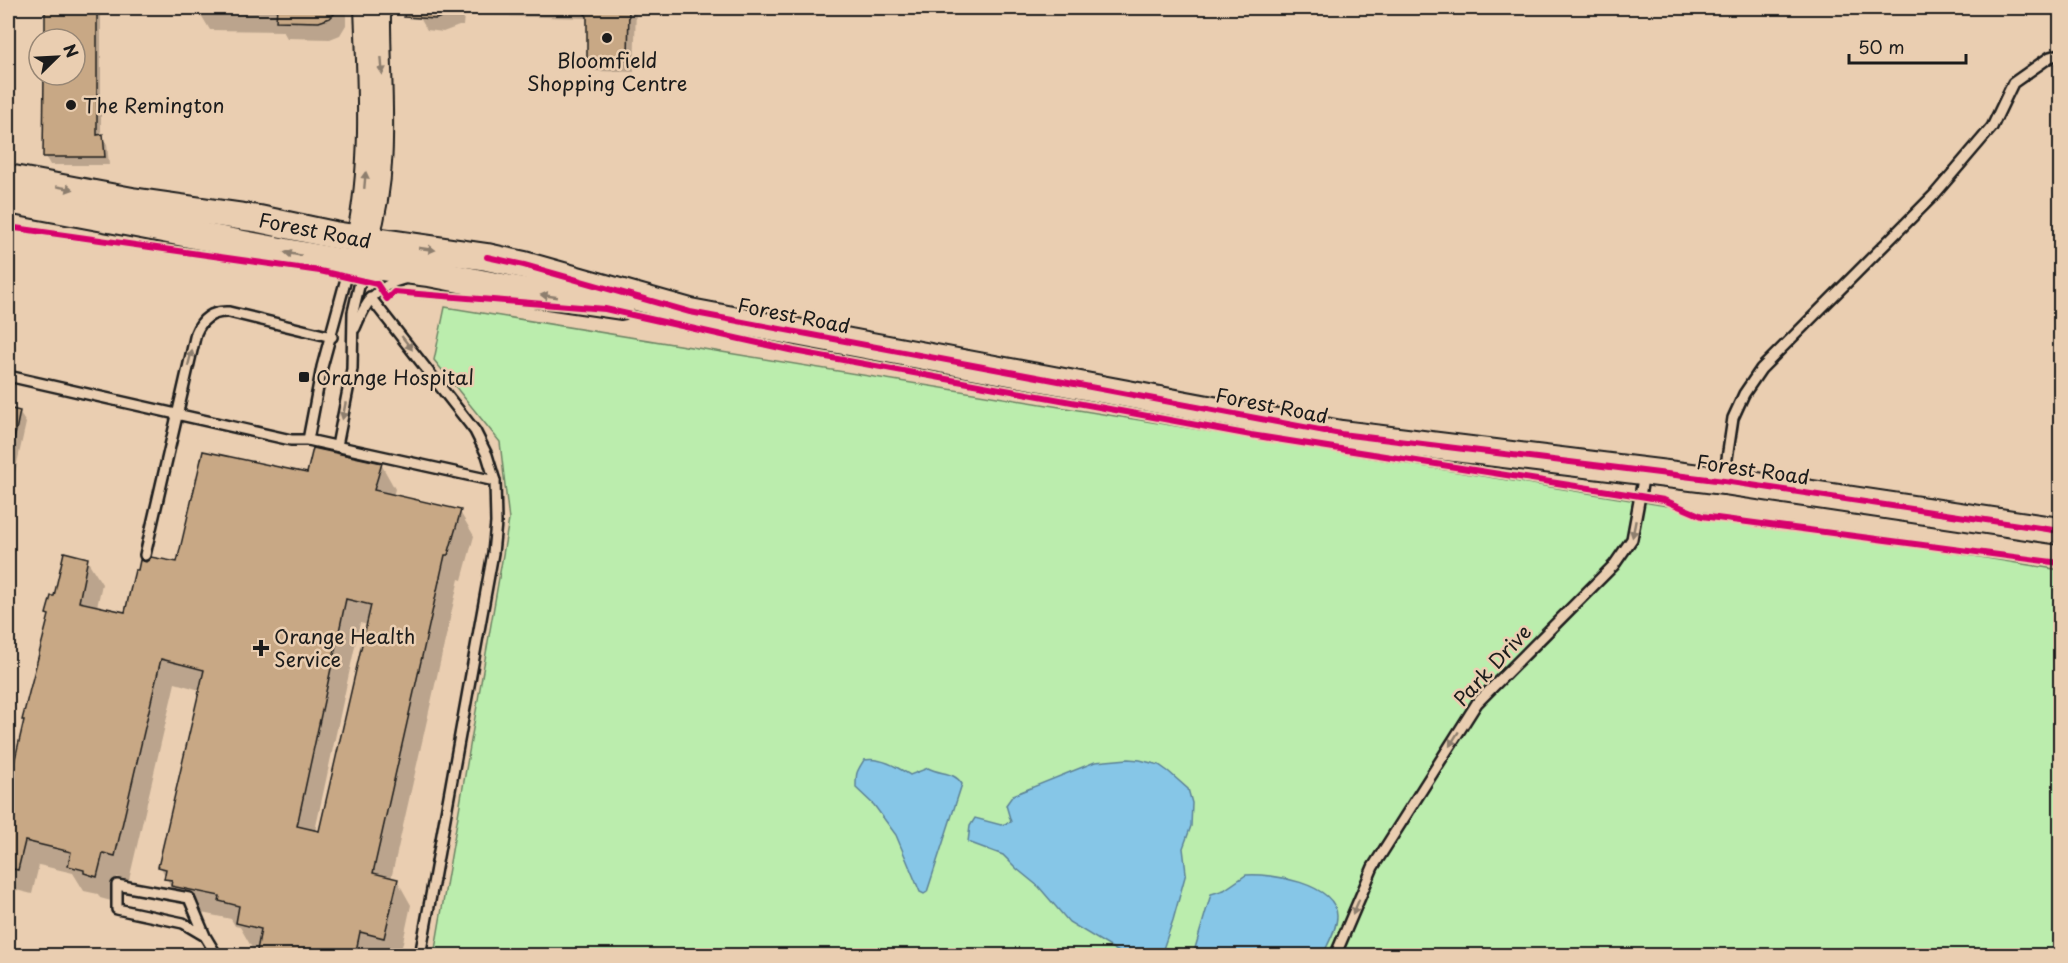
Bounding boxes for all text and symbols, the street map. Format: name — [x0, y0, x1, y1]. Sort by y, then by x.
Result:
north arrow — [27, 27, 87, 87]
scale bar — [1849, 27, 1966, 65]
marker: Bloomfield Shopping Centre — [600, 31, 614, 45]
text: 50 m — [1858, 33, 1905, 60]
text: N — [58, 40, 85, 61]
place label: Bloomfield Shopping Centre — [527, 45, 687, 98]
one-way arrow — [377, 56, 386, 75]
place label: The Remington — [83, 90, 225, 120]
marker: The Remington — [64, 98, 78, 112]
one-way arrow — [360, 171, 370, 190]
one-way arrow — [56, 184, 75, 193]
street label: Forest Road — [256, 204, 374, 256]
one-way arrow — [417, 244, 436, 253]
one-way arrow — [283, 249, 302, 258]
street label: Forest Road — [735, 289, 853, 341]
one-way arrow — [539, 291, 558, 300]
one-way arrow — [400, 335, 413, 351]
one-way arrow — [186, 348, 196, 367]
place label: Orange Hospital — [316, 362, 474, 392]
marker: Orange Hospital — [297, 370, 311, 384]
street label: Forest Road — [1213, 379, 1331, 431]
one-way arrow — [339, 401, 348, 420]
street label: Forest Road — [1695, 446, 1811, 492]
one-way arrow — [1629, 520, 1638, 539]
street label: Park Drive — [1446, 617, 1538, 713]
place label: Orange Health Service — [274, 621, 415, 674]
marker: Orange Health Service — [252, 639, 270, 657]
one-way arrow — [1448, 731, 1459, 747]
one-way arrow — [1351, 899, 1361, 917]

